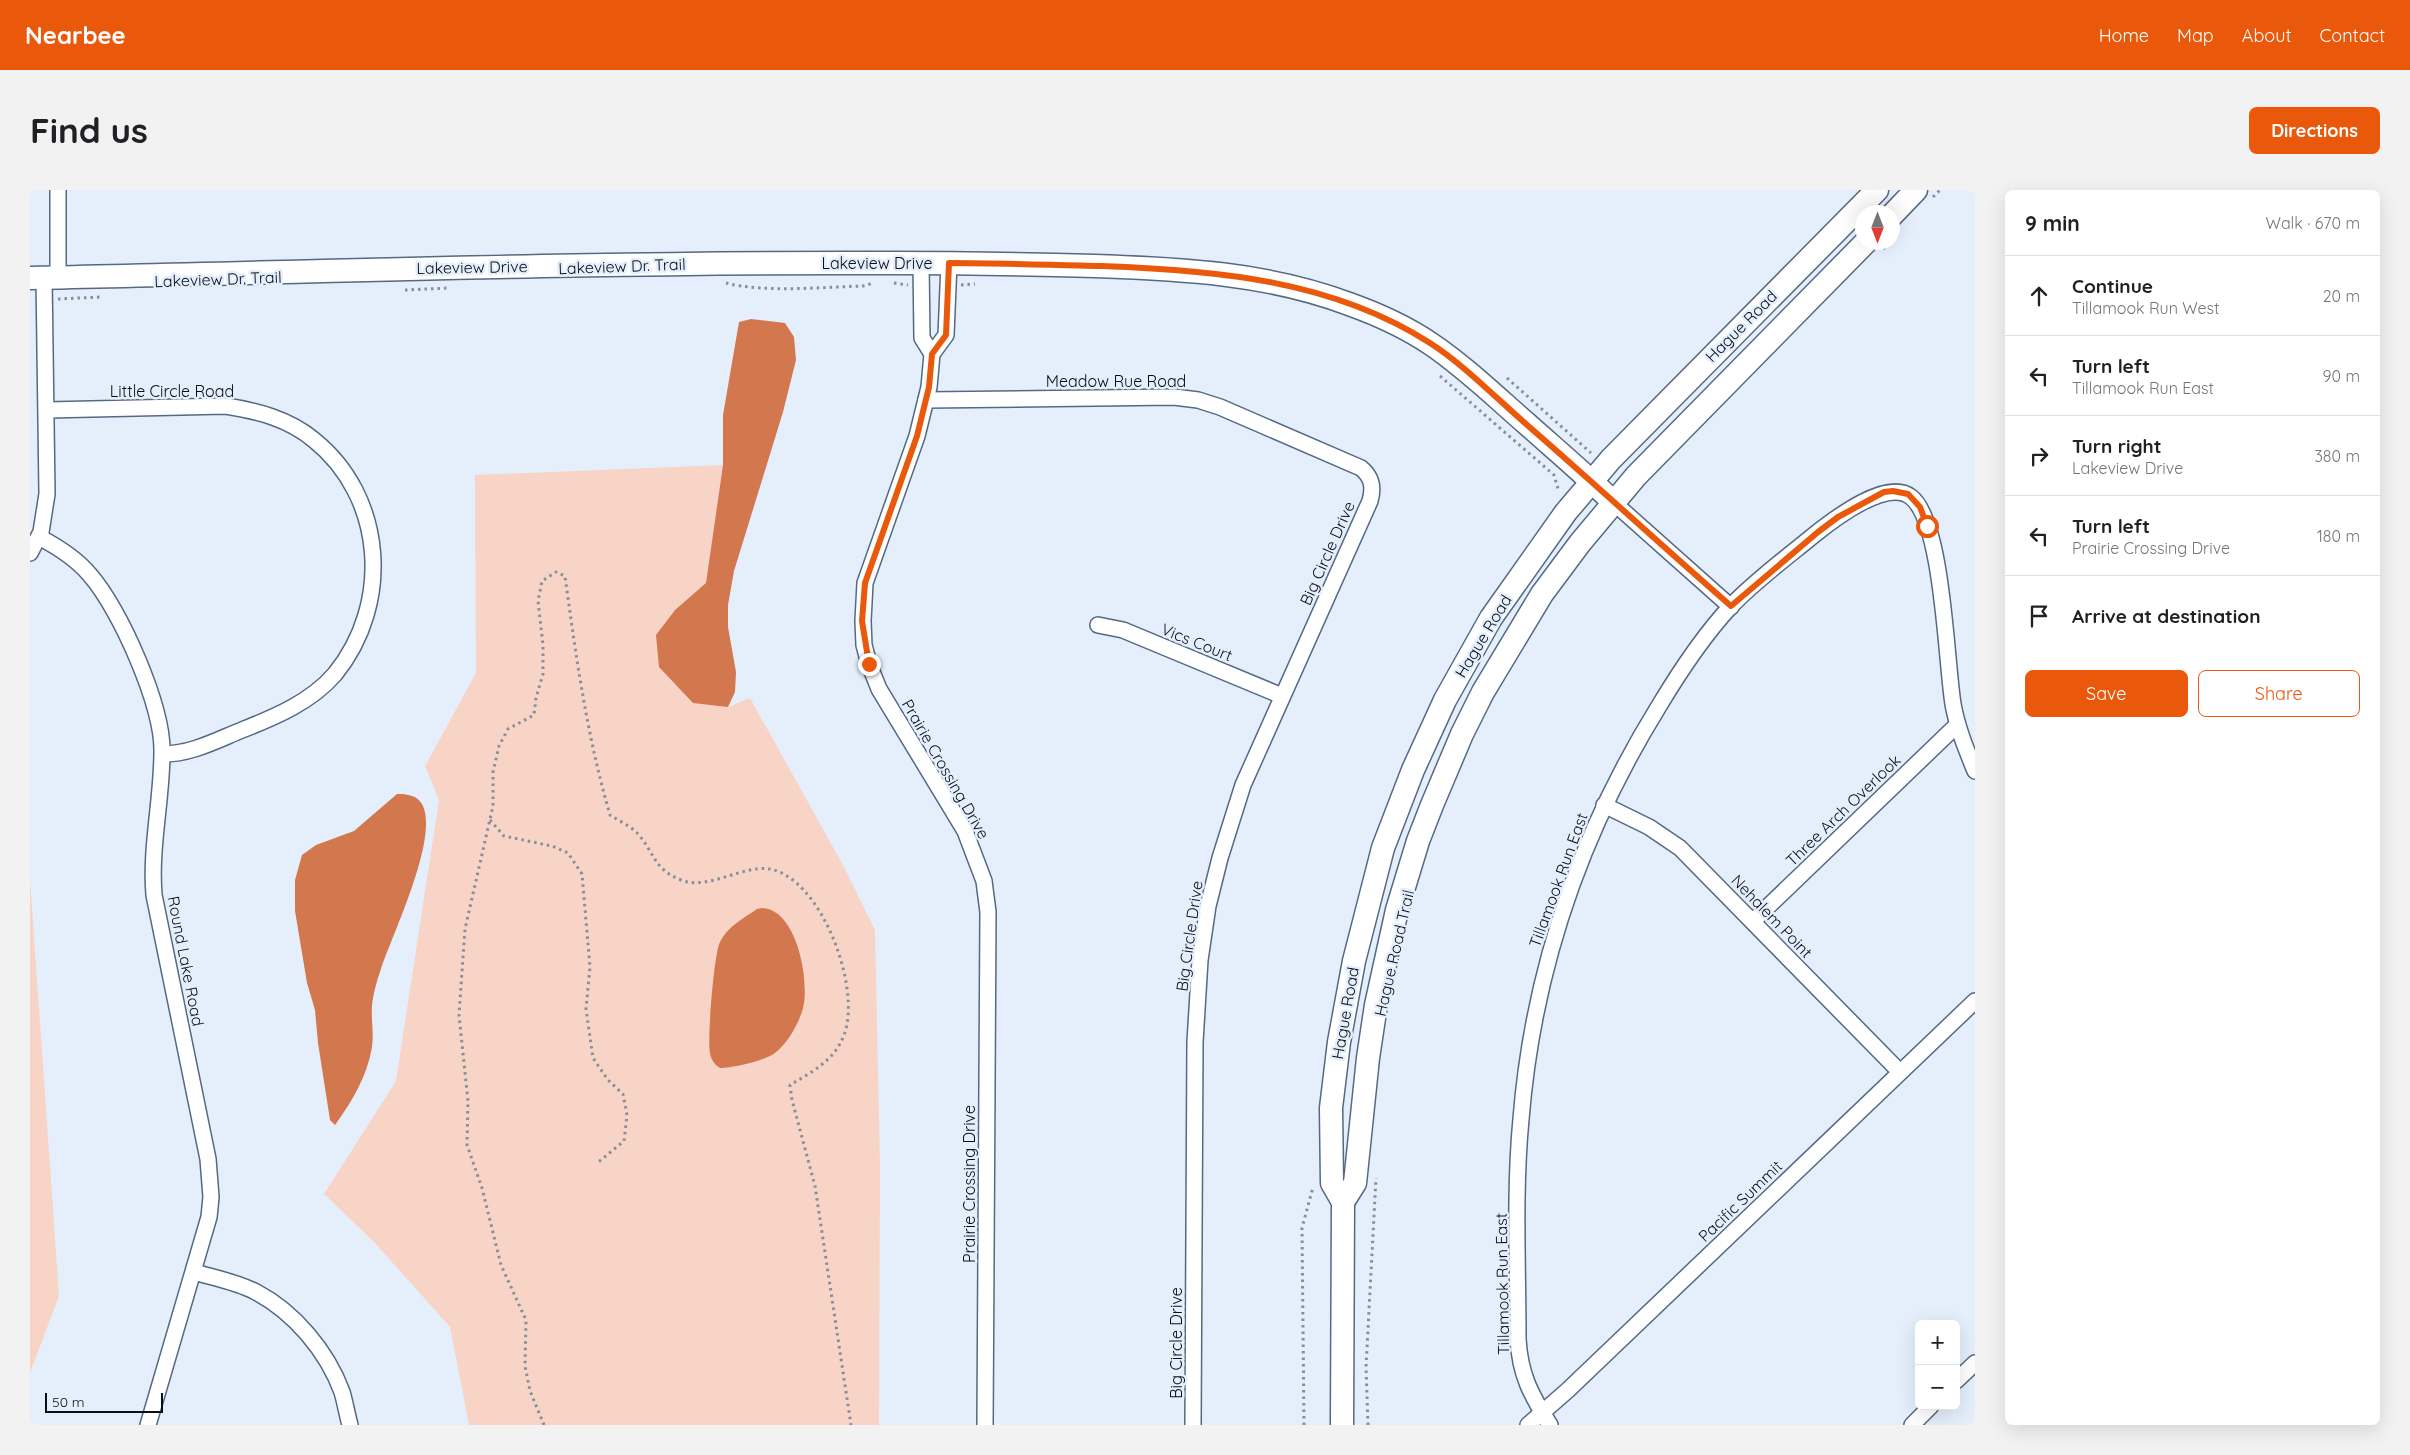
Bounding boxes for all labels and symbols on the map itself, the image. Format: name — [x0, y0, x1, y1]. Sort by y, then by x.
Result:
north arrow — [1855, 205, 1900, 250]
street label: Lakeview Drive — [821, 253, 933, 273]
street label: Lakeview Dr. Trail — [558, 254, 686, 278]
street label: Lakeview Drive — [416, 256, 528, 278]
street label: Lakeview Dr. Trail — [154, 267, 282, 291]
street label: Hague Road — [1701, 286, 1781, 366]
street label: Meadow Rue Road — [1046, 371, 1186, 391]
street label: Little Circle Road — [110, 381, 234, 401]
street label: Big Circle Drive — [1295, 498, 1359, 608]
route start — [1916, 515, 1939, 538]
street label: Hague Road — [1450, 591, 1516, 681]
street label: Vics Court — [1158, 619, 1236, 665]
route end — [858, 653, 881, 676]
street label: Prairie Crossing Drive — [898, 696, 994, 842]
street label: Three Arch Overlook — [1781, 750, 1905, 870]
street label: Tillamook Run East — [1524, 810, 1592, 950]
street label: Nehalem Point — [1727, 870, 1817, 962]
street label: Big Circle Drive — [1171, 879, 1207, 993]
street label: Hague Road Trail — [1370, 888, 1418, 1018]
street label: Round Lake Road — [164, 894, 208, 1028]
street label: Hague Road — [1327, 965, 1363, 1061]
street label: Prairie Crossing Drive — [959, 1105, 979, 1263]
street label: Pacific Summit — [1694, 1156, 1786, 1246]
street label: Tillamook Run East — [1491, 1213, 1513, 1355]
street label: Big Circle Drive — [1166, 1287, 1186, 1399]
scale bar — [45, 1390, 162, 1413]

